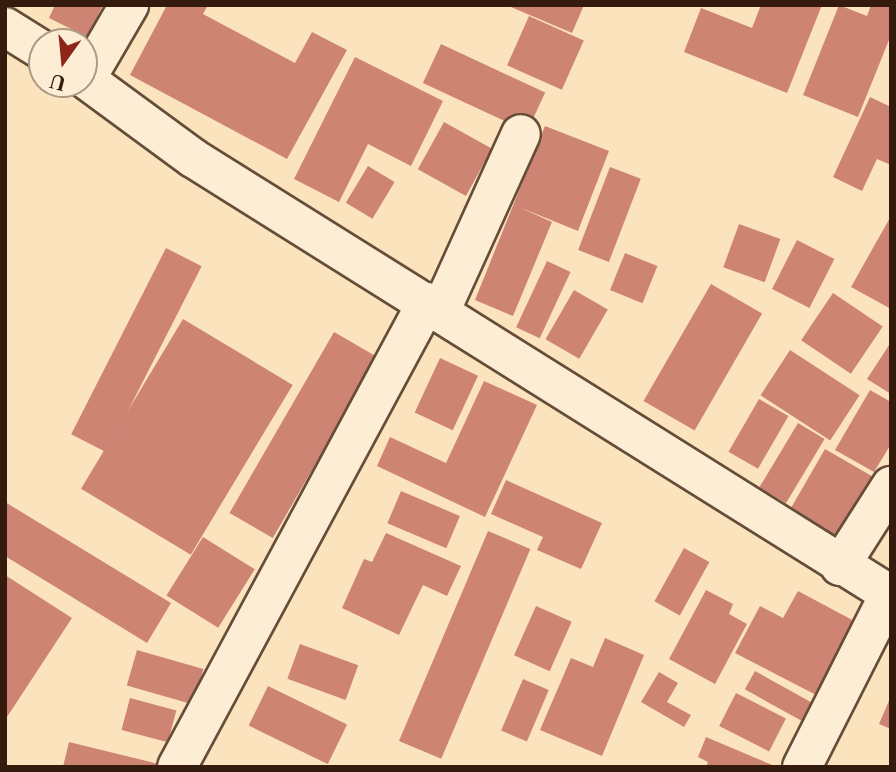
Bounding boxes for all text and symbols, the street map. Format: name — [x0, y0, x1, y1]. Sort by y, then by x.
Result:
north arrow — [28, 28, 98, 98]
text: U — [48, 69, 68, 95]

